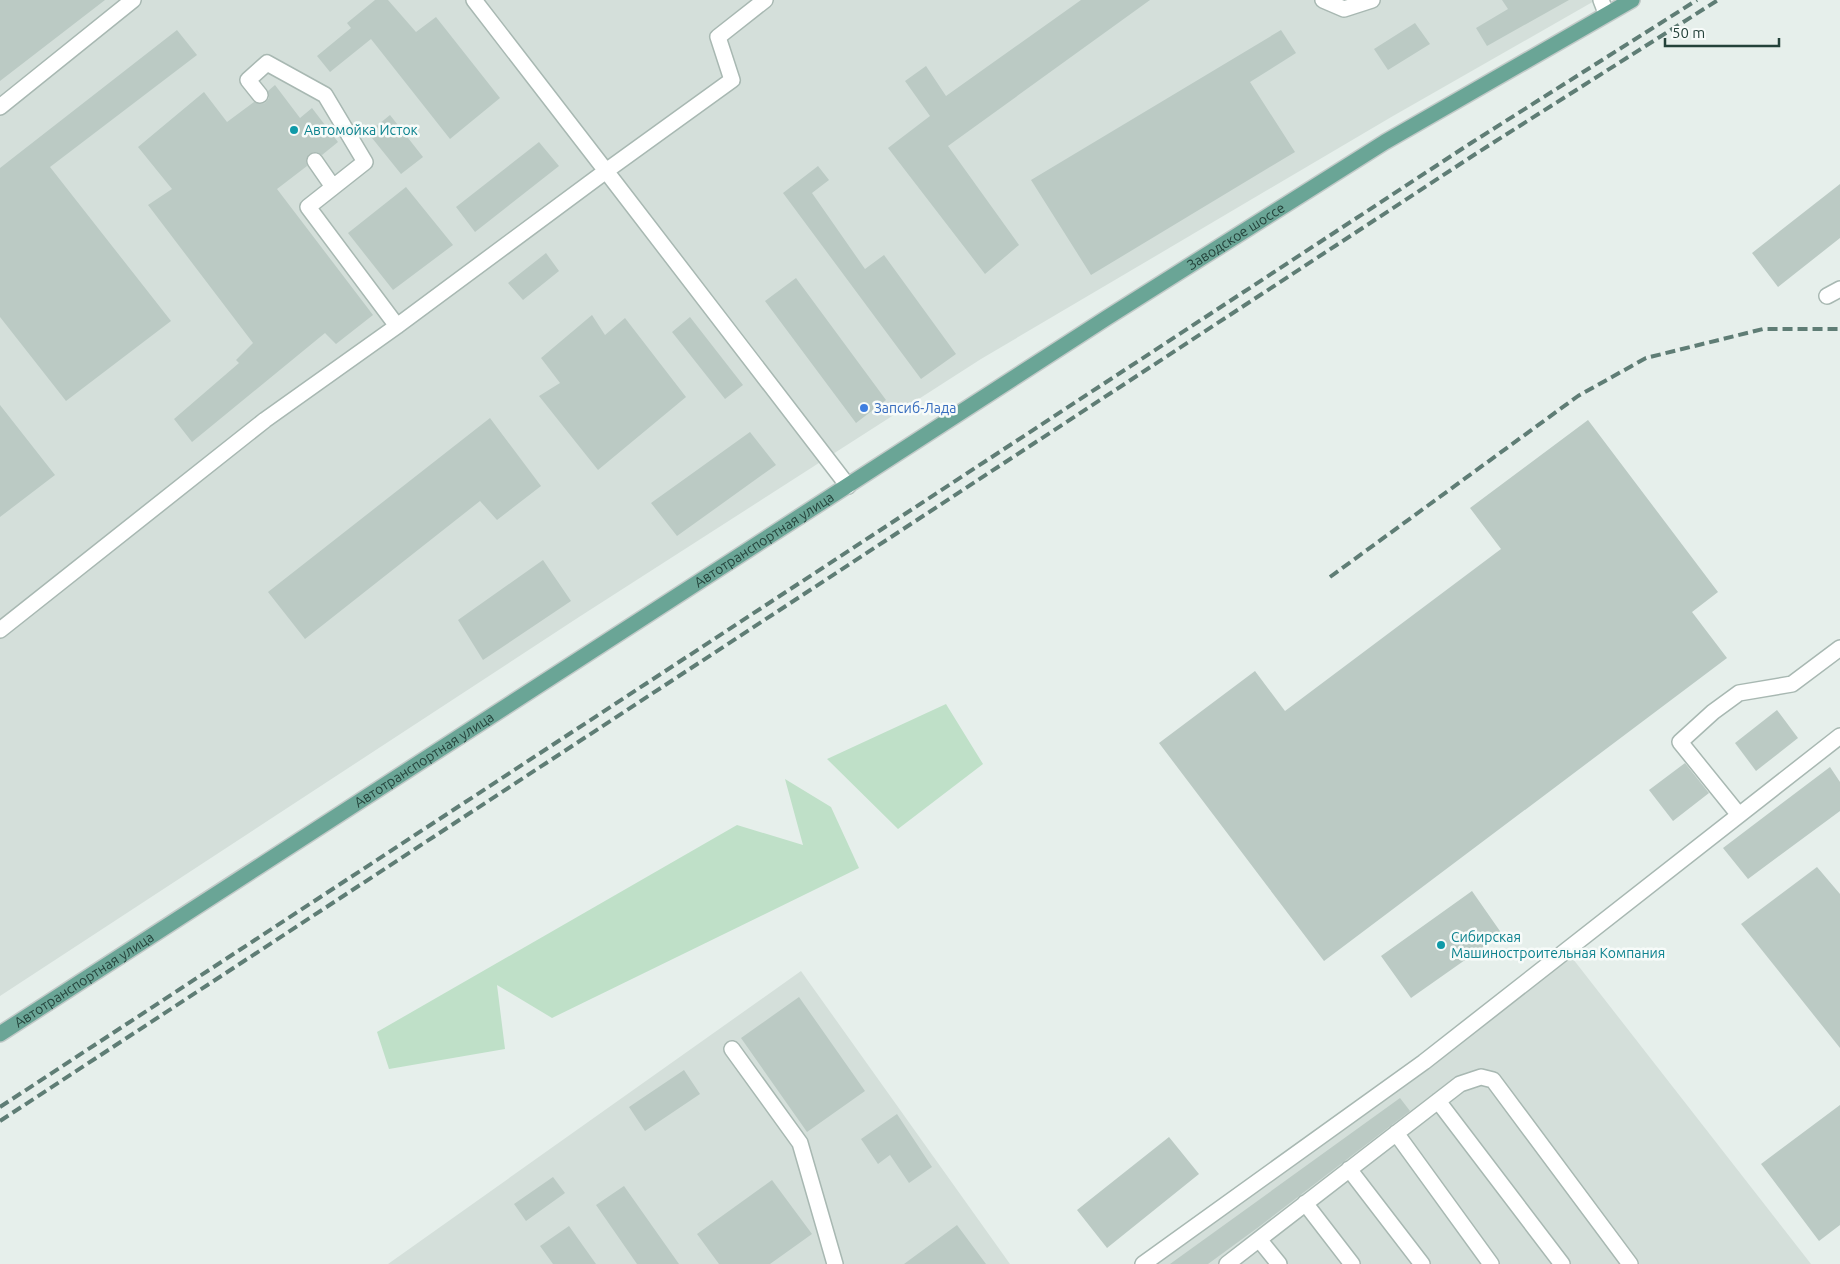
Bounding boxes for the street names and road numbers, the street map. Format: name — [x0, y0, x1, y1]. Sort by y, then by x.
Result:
street label: Заводское шоссе — [1184, 200, 1288, 273]
street label: Автотранспортная улица — [691, 489, 837, 591]
street label: Автотранспортная улица — [351, 709, 497, 811]
street label: Автотранспортная улица — [11, 929, 157, 1031]

